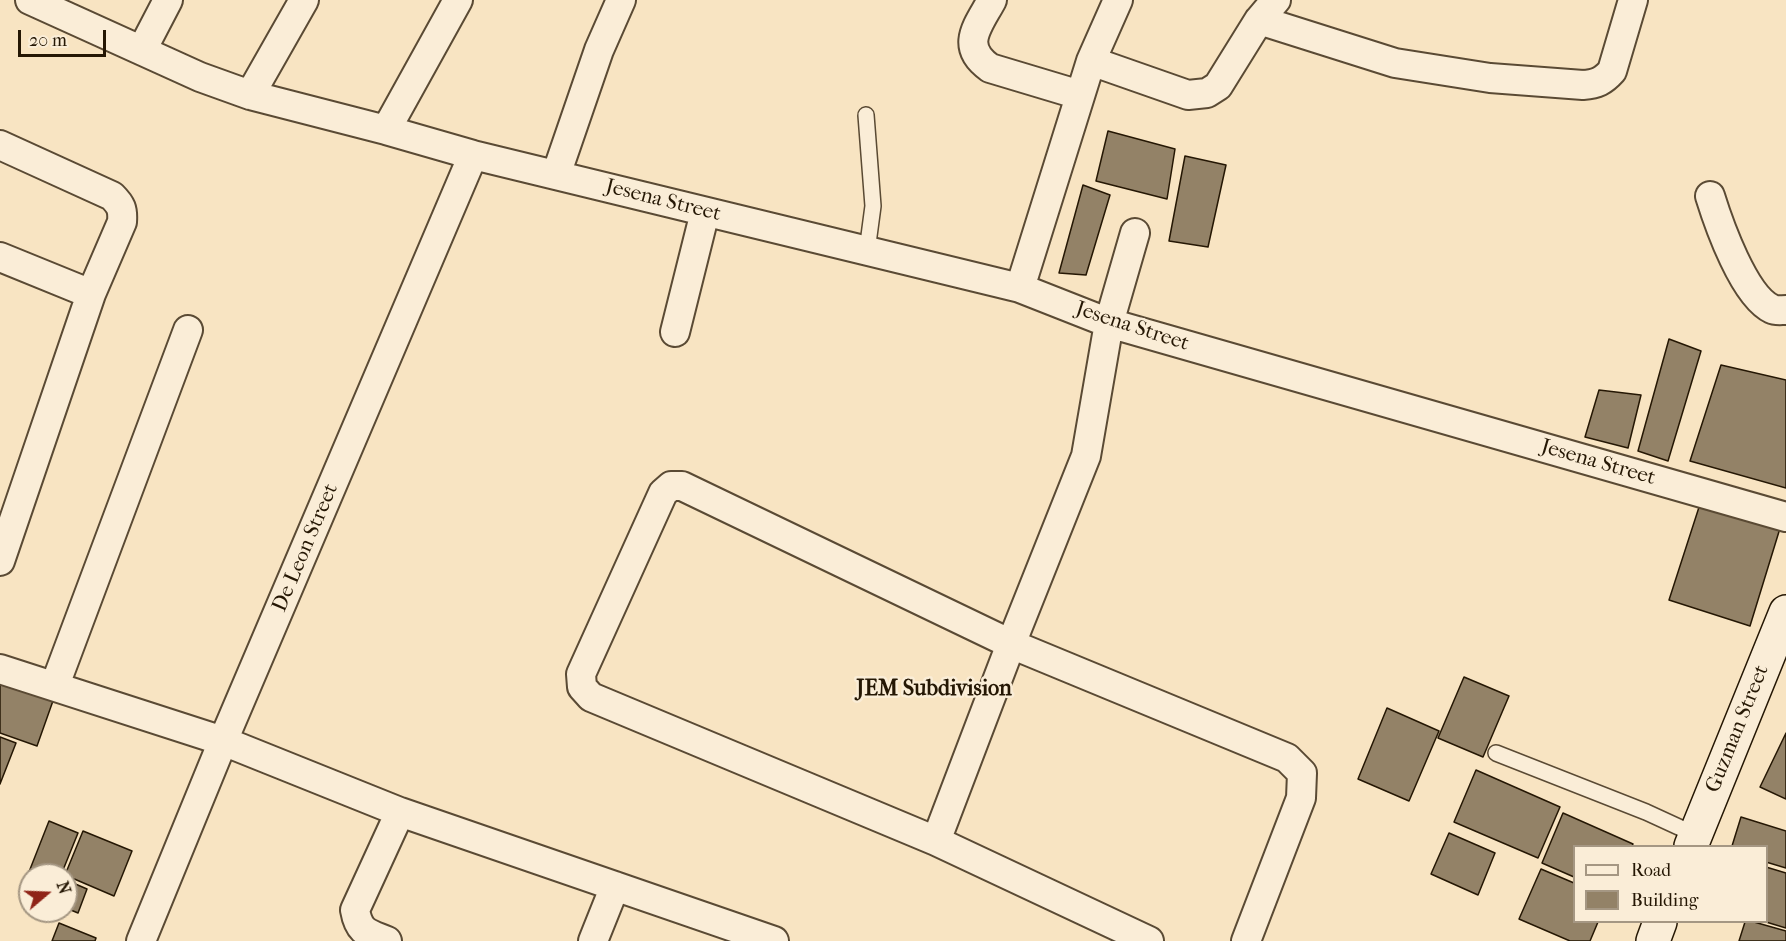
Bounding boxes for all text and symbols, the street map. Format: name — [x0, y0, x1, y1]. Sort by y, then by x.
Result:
scale bar — [21, 18, 110, 56]
text: 20 m — [29, 30, 67, 51]
street label: Jesena Street — [603, 175, 723, 227]
street label: Jesena Street — [1072, 297, 1192, 357]
street label: Jesena Street — [1538, 435, 1658, 491]
street label: De Leon Street — [268, 480, 344, 616]
street label: Guzman Street — [1701, 662, 1775, 796]
district label: JEM Subdivision — [856, 677, 1012, 703]
legend — [1573, 845, 1768, 923]
text: Road — [1631, 860, 1671, 881]
north arrow — [18, 863, 78, 923]
text: N — [53, 879, 75, 896]
text: Building — [1631, 890, 1698, 911]

